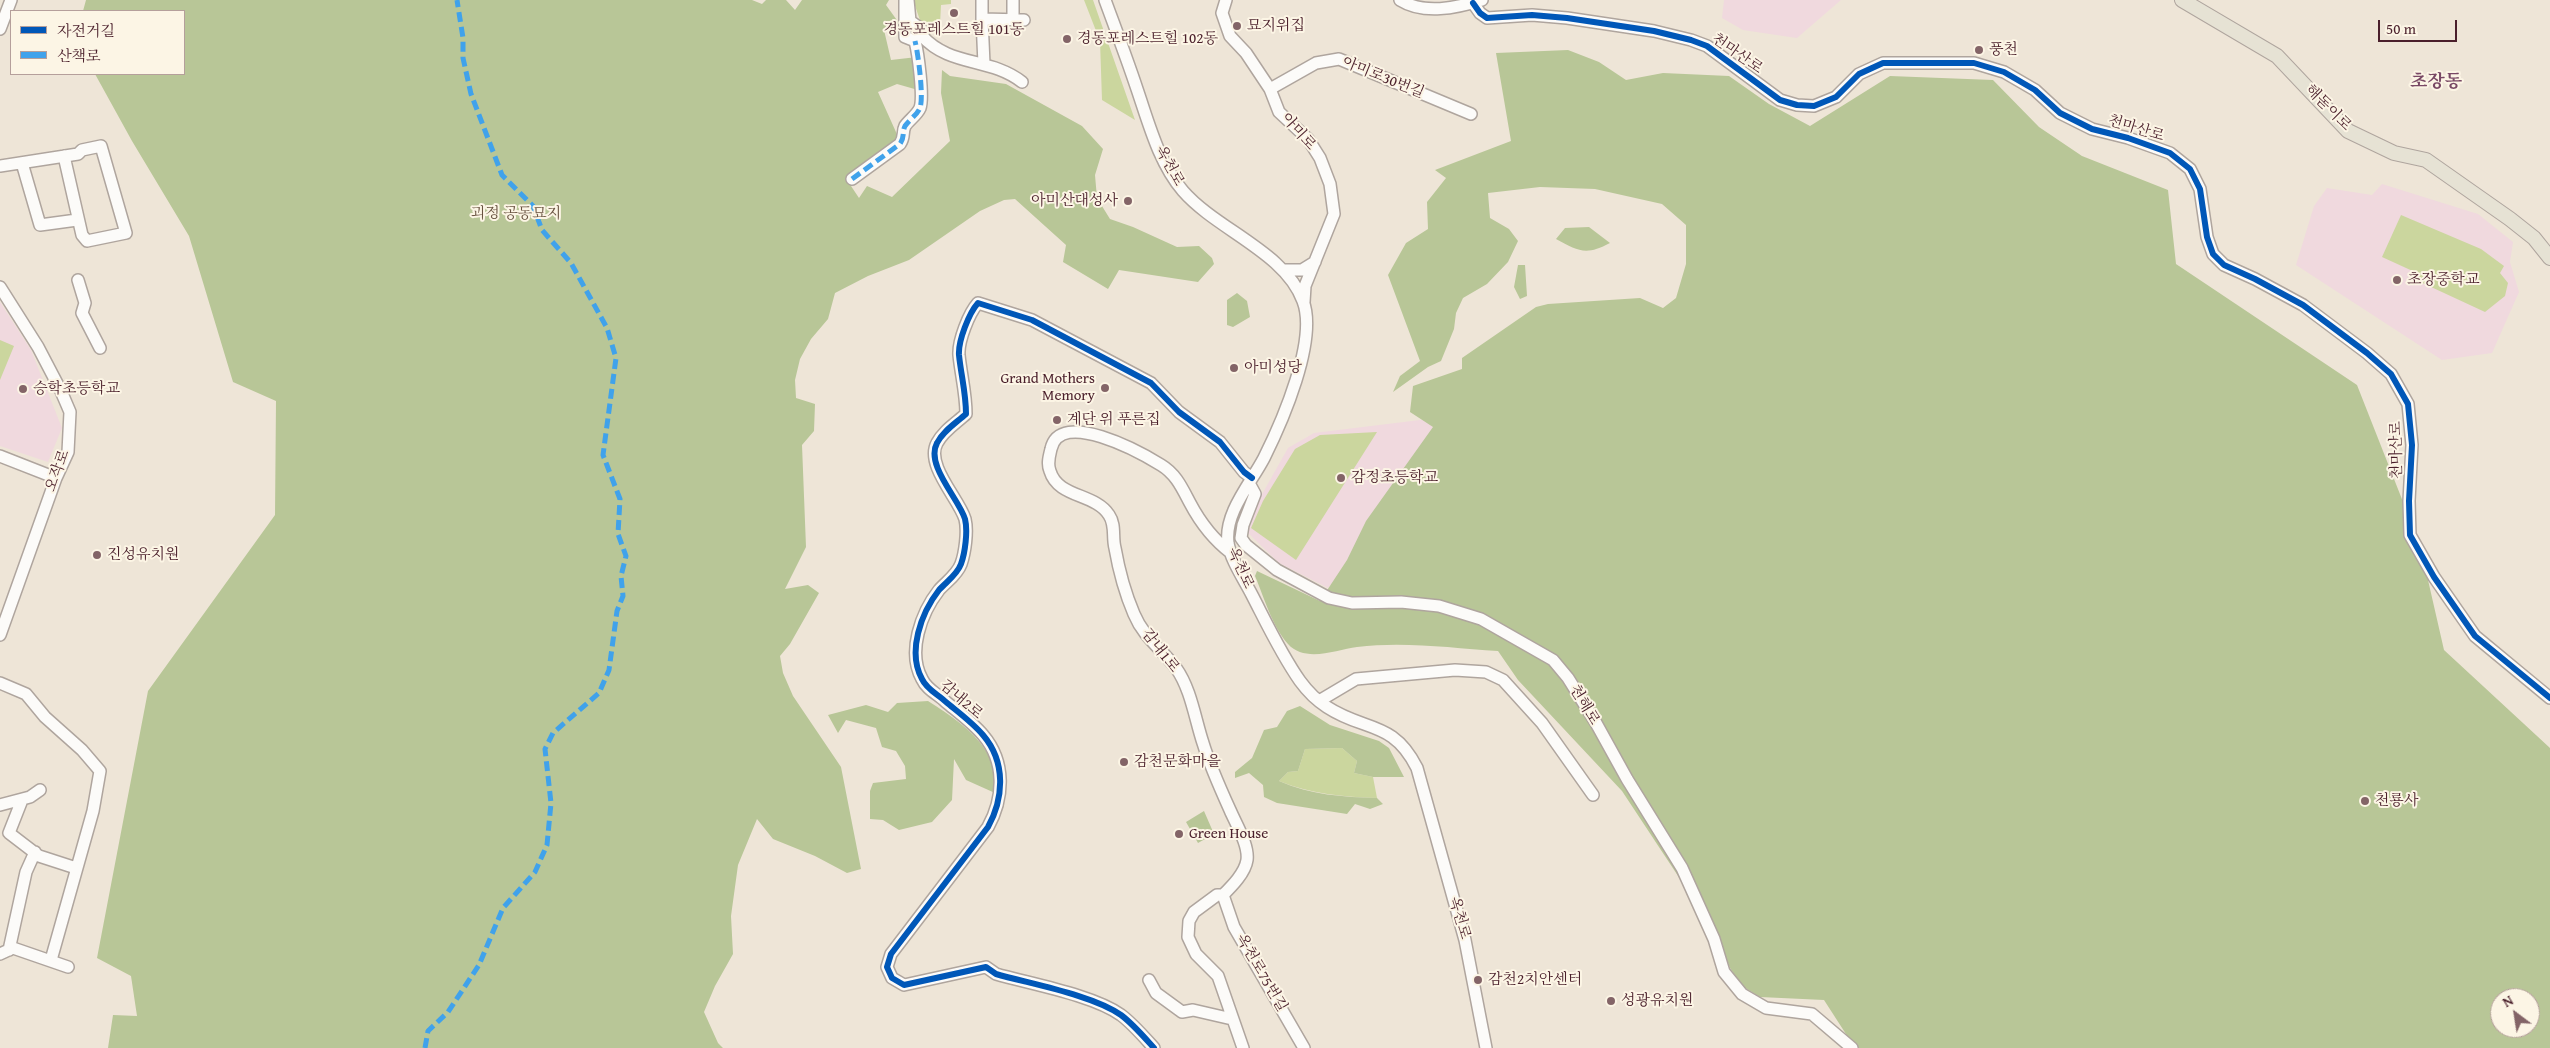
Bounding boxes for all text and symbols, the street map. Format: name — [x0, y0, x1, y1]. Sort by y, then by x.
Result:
marker: 경동포레스트힐 101동 — [948, 7, 960, 19]
legend — [10, 10, 185, 75]
scale bar — [2380, 10, 2459, 42]
place label: 묘지위집 — [1247, 17, 1305, 35]
text: 50 m — [2386, 18, 2416, 39]
text: 자전거길 — [57, 20, 115, 41]
marker: 묘지위집 — [1231, 20, 1243, 32]
place label: 경동포레스트힐 101동 — [884, 21, 1024, 39]
place label: 경동포레스트힐 102동 — [1077, 30, 1218, 48]
street label: 천마산로 — [1708, 30, 1766, 78]
marker: 경동포레스트힐 102동 — [1061, 33, 1073, 45]
place label: 풍천 — [1989, 41, 2018, 59]
marker: 풍천 — [1973, 44, 1985, 56]
text: 산책로 — [57, 45, 100, 66]
street label: 아미로30번길 — [1339, 53, 1427, 103]
district label: 초장동 — [2410, 71, 2462, 93]
street label: 해돋이로 — [2301, 81, 2355, 135]
street label: 아미로 — [1277, 110, 1319, 154]
street label: 천마산로 — [2106, 112, 2166, 146]
street label: 옥천로 — [1151, 143, 1187, 189]
place label: 아미산대성사 — [1031, 192, 1118, 210]
marker: 아미산대성사 — [1122, 195, 1134, 207]
park label: 괴정 공동묘지 — [471, 205, 561, 223]
place label: 초장중학교 — [2407, 271, 2479, 289]
marker: 초장중학교 — [2391, 274, 2403, 286]
place label: 아미성당 — [1244, 359, 1302, 377]
marker: 아미성당 — [1228, 362, 1240, 374]
place label: Grand Mothers Memory — [1000, 370, 1095, 405]
place label: 승학초등학교 — [33, 380, 120, 398]
marker: Grand Mothers Memory — [1099, 382, 1111, 394]
marker: 승학초등학교 — [17, 383, 29, 395]
place label: 계단 위 푸른집 — [1067, 411, 1161, 429]
marker: 계단 위 푸른집 — [1051, 414, 1063, 426]
street label: 천마산로 — [2387, 421, 2407, 479]
street label: 오작로 — [42, 447, 74, 495]
place label: 감정초등학교 — [1351, 469, 1438, 487]
marker: 감정초등학교 — [1335, 472, 1347, 484]
street label: 옥천로 — [1223, 544, 1257, 592]
place label: 진성유치원 — [107, 546, 179, 564]
marker: 진성유치원 — [91, 549, 103, 561]
street label: 감내1로 — [1137, 625, 1183, 677]
street label: 감내2로 — [936, 677, 986, 723]
street label: 천해로 — [1565, 682, 1603, 728]
place label: 감천문화마을 — [1134, 753, 1221, 771]
marker: 감천문화마을 — [1118, 756, 1130, 768]
place label: 천룡사 — [2375, 792, 2418, 810]
marker: 천룡사 — [2359, 795, 2371, 807]
place label: Green House — [1189, 825, 1268, 843]
marker: Green House — [1173, 828, 1185, 840]
street label: 옥천로 — [1444, 895, 1474, 941]
street label: 옥천로75번길 — [1231, 931, 1291, 1015]
place label: 감천2치안센터 — [1488, 971, 1582, 989]
marker: 감천2치안센터 — [1472, 974, 1484, 986]
north arrow — [2490, 988, 2540, 1038]
text: N — [2499, 990, 2517, 1012]
place label: 성광유치원 — [1621, 992, 1693, 1010]
marker: 성광유치원 — [1605, 995, 1617, 1007]

